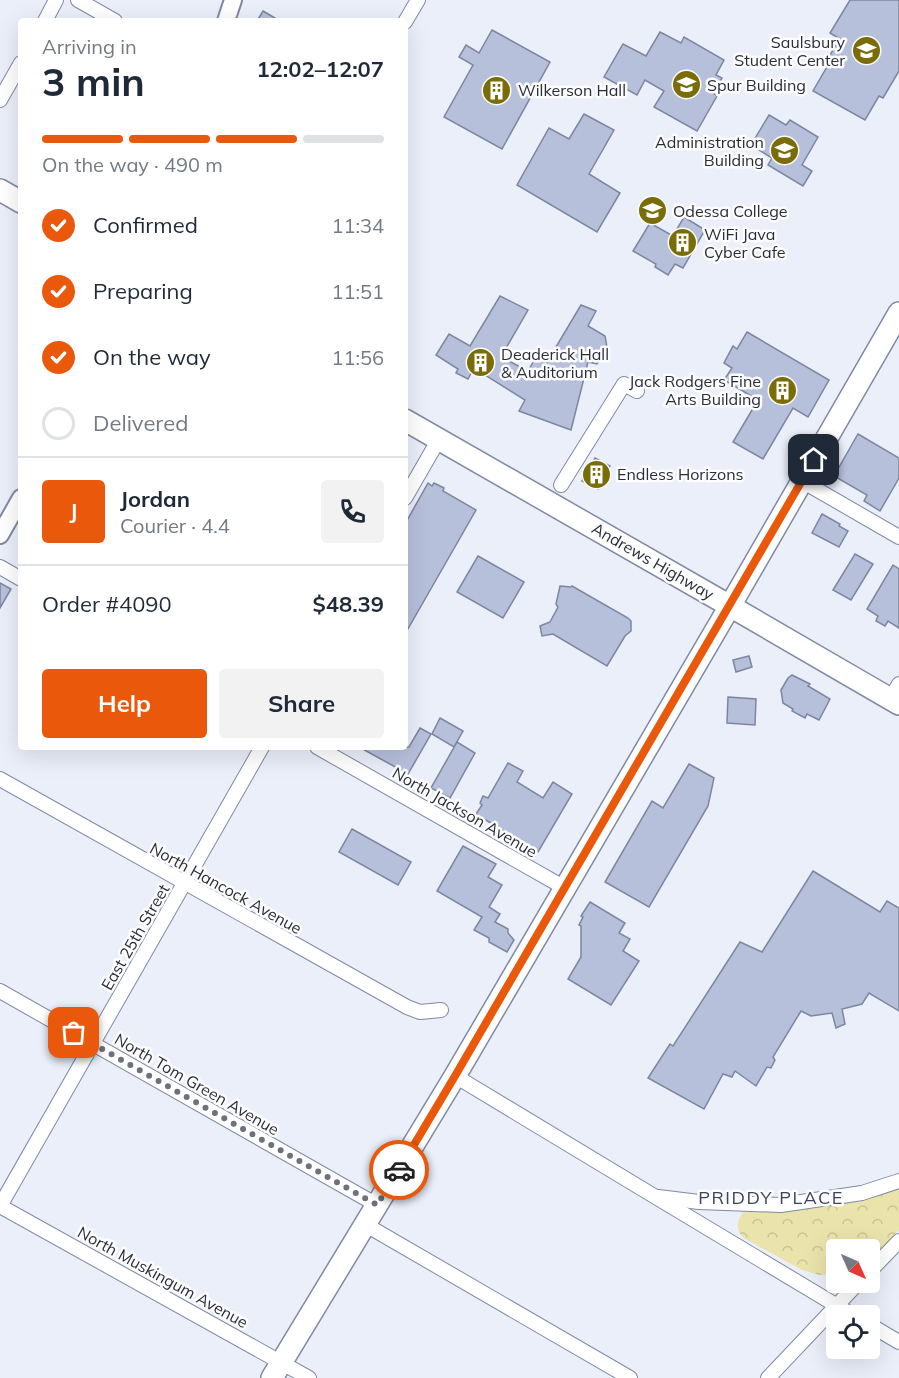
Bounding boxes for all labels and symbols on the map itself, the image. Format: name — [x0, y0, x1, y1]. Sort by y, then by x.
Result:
place label: Saulsbury Student Center — [734, 32, 845, 70]
school or university icon: Saulsbury Student Center — [850, 35, 882, 67]
school or university icon: Spur Building — [670, 69, 702, 101]
building icon: Wilkerson Hall — [481, 74, 513, 106]
place label: Spur Building — [707, 75, 806, 95]
place label: Wilkerson Hall — [518, 80, 626, 100]
place label: Administration Building — [655, 132, 764, 170]
school or university icon: Administration Building — [769, 135, 801, 167]
school or university icon: Odessa College — [636, 195, 668, 227]
place label: Odessa College — [673, 201, 788, 221]
place label: WiFi Java Cyber Cafe — [704, 224, 786, 262]
building icon: WiFi Java Cyber Cafe — [667, 227, 699, 259]
place label: Deaderick Hall & Auditorium — [501, 344, 609, 382]
building icon: Deaderick Hall & Auditorium — [464, 347, 496, 379]
place label: Jack Rodgers Fine Arts Building — [629, 371, 761, 409]
building icon: Jack Rodgers Fine Arts Building — [766, 374, 798, 406]
pin — [788, 434, 839, 485]
building icon: Endless Horizons — [580, 458, 612, 490]
place label: Endless Horizons — [617, 464, 744, 484]
street label: Andrews Highway — [588, 518, 718, 604]
street label: North Jackson Avenue — [389, 762, 541, 862]
street label: North Hancock Avenue — [147, 838, 305, 938]
street label: East 25th Street — [97, 880, 174, 994]
pin — [48, 1007, 99, 1058]
street label: North Tom Green Avenue — [111, 1029, 283, 1139]
courier — [369, 1140, 429, 1200]
district label: PRIDDY PLACE — [698, 1186, 844, 1209]
street label: North Muskingum Avenue — [74, 1222, 252, 1332]
north arrow — [826, 1239, 880, 1293]

